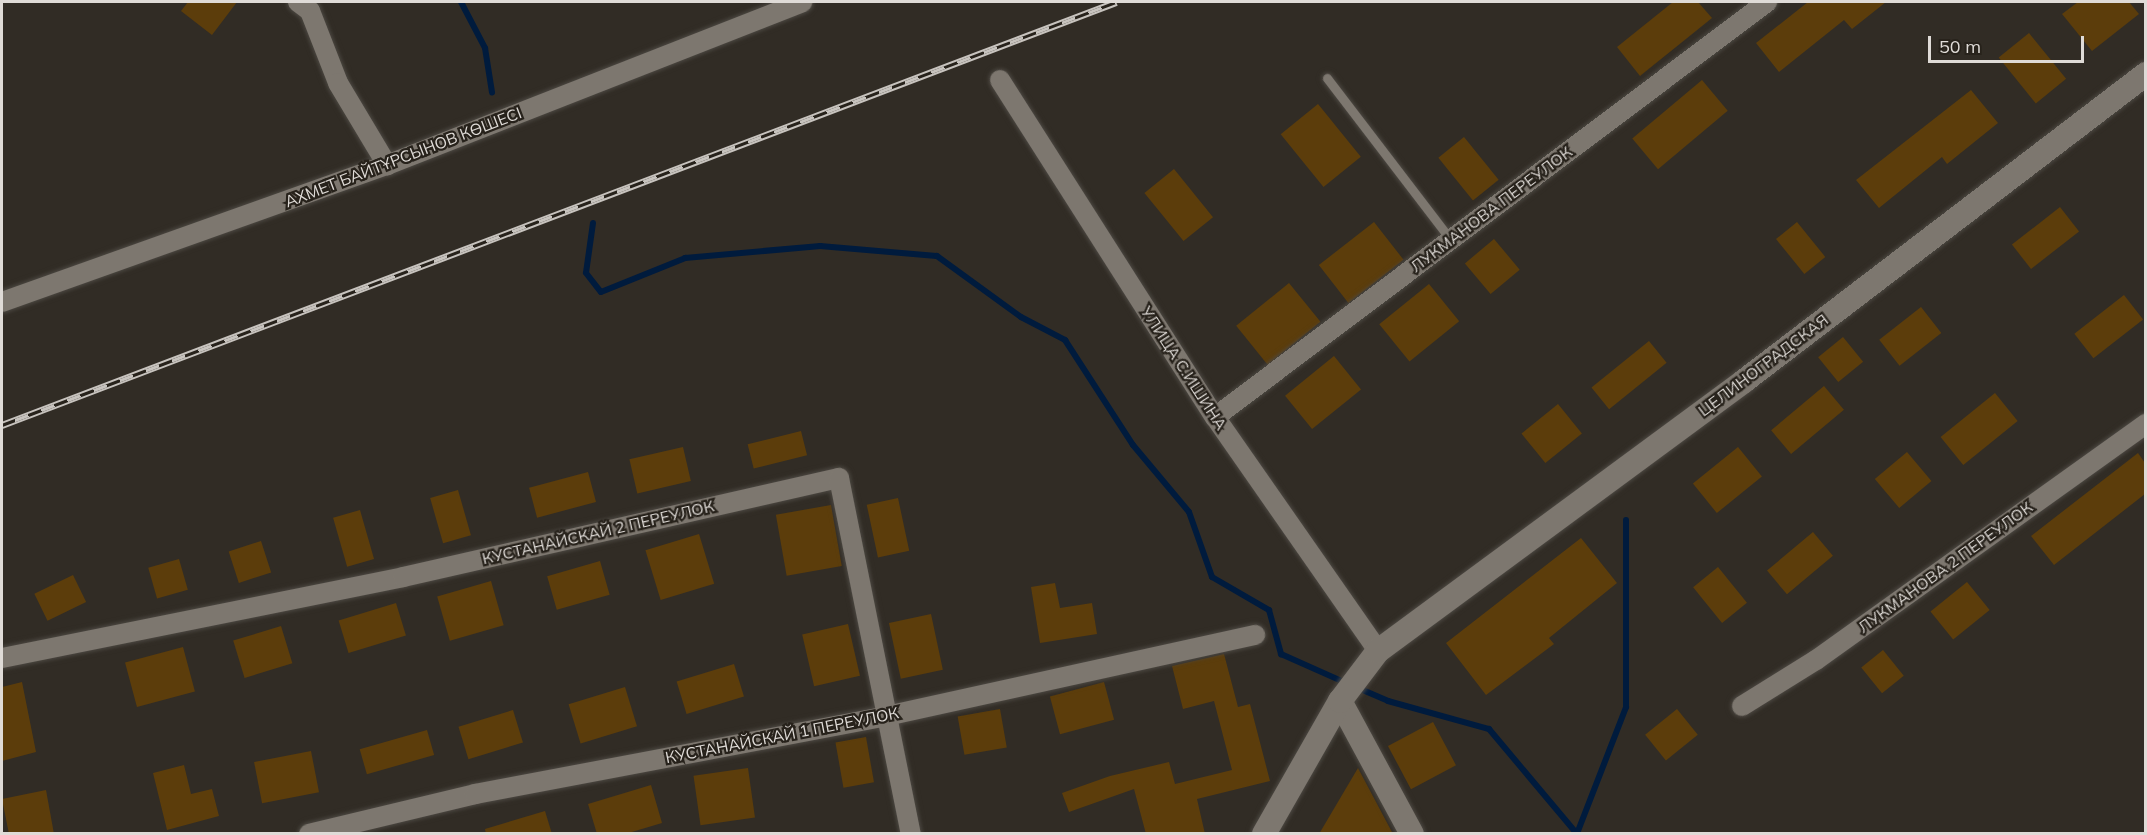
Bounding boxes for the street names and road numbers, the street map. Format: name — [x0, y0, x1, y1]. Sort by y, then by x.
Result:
street label: АХМЕТ БАЙТҰРСЫНОВ КӨШЕСІ — [282, 103, 524, 211]
street label: ЛУКМАНОВА ПЕРЕУЛОК — [1406, 142, 1576, 276]
street label: УЛИЦА С.ИШИНА — [1137, 303, 1231, 433]
street label: ЦЕЛИНОГРАДСКАЯ — [1694, 310, 1832, 420]
street label: КУСТАНАЙСКАЙ 2 ПЕРЕУЛОК — [480, 496, 716, 568]
street label: ЛУКМАНОВА 2 ПЕРЕУЛОК — [1854, 497, 2036, 637]
street label: КУСТАНАЙСКАЙ 1 ПЕРЕУЛОК — [664, 703, 900, 767]

